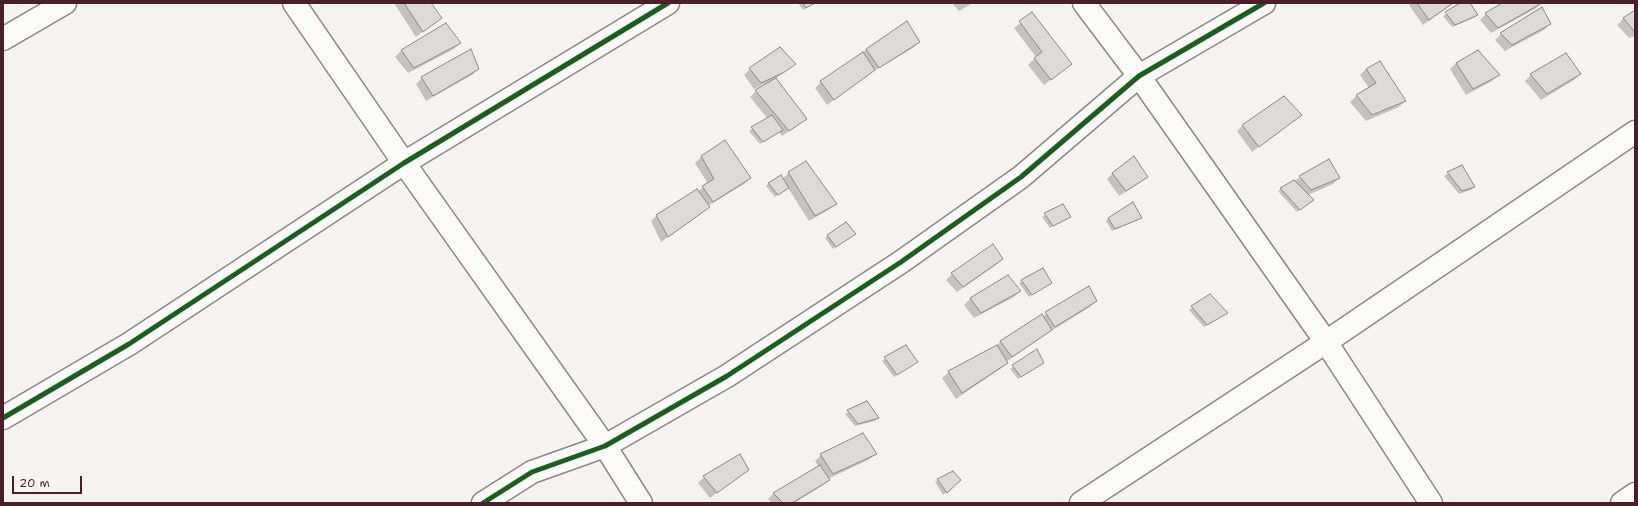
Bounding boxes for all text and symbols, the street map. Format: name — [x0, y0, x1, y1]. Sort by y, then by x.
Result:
scale bar — [14, 468, 84, 494]
text: 20 m — [19, 475, 50, 491]

